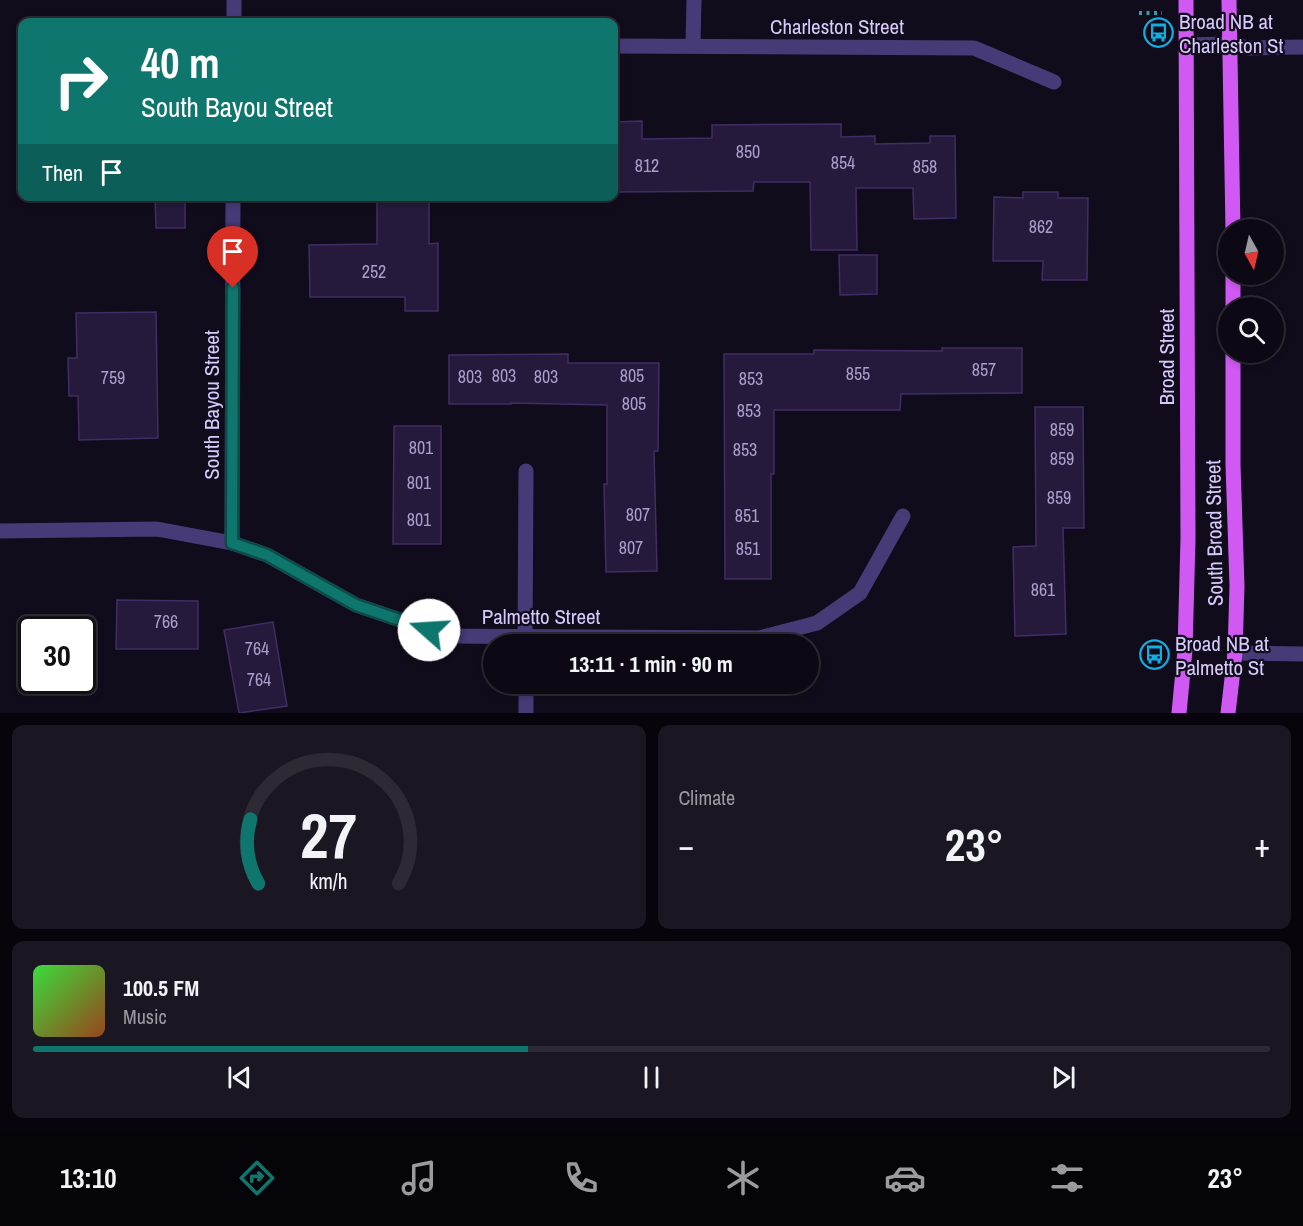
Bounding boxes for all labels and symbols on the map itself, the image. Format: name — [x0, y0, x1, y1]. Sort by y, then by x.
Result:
place label: Broad NB at Charleston St — [1179, 7, 1284, 60]
street label: Charleston Street — [770, 12, 904, 41]
bus stop icon: Broad NB at Charleston St — [1142, 17, 1174, 49]
house number: 850 — [736, 139, 760, 164]
house number: 854 — [831, 150, 855, 175]
house number: 812 — [635, 153, 659, 178]
house number: 858 — [913, 154, 937, 179]
house number: 862 — [1029, 214, 1053, 239]
north arrow — [1218, 219, 1284, 285]
pin — [207, 226, 258, 288]
house number: 252 — [362, 259, 386, 284]
street label: Broad Street — [1152, 308, 1181, 405]
street label: South Bayou Street — [197, 330, 226, 480]
house number: 857 — [972, 357, 996, 382]
house number: 855 — [846, 361, 870, 386]
house number: 803 — [492, 363, 516, 388]
house number: 805 — [620, 363, 644, 388]
house number: 803 — [458, 364, 482, 389]
house number: 803 — [534, 364, 558, 389]
house number: 759 — [101, 365, 125, 390]
house number: 853 — [739, 366, 763, 391]
house number: 805 — [622, 391, 646, 416]
house number: 853 — [737, 398, 761, 423]
house number: 859 — [1050, 417, 1074, 442]
house number: 801 — [409, 435, 434, 460]
house number: 853 — [733, 437, 757, 462]
house number: 859 — [1050, 446, 1074, 471]
street label: South Broad Street — [1198, 459, 1230, 606]
house number: 801 — [407, 470, 432, 495]
house number: 859 — [1047, 485, 1071, 510]
house number: 807 — [626, 502, 650, 527]
house number: 851 — [735, 503, 760, 528]
house number: 801 — [407, 507, 432, 532]
house number: 807 — [619, 535, 643, 560]
house number: 851 — [736, 536, 761, 561]
house number: 861 — [1031, 577, 1056, 602]
position arrow — [397, 598, 461, 662]
street label: Palmetto Street — [482, 602, 601, 631]
house number: 766 — [154, 609, 178, 634]
speed limit sign: 30 — [18, 616, 96, 694]
place label: Broad NB at Palmetto St — [1175, 629, 1269, 682]
house number: 764 — [245, 636, 269, 661]
bus stop icon: Broad NB at Palmetto St — [1138, 639, 1170, 671]
house number: 764 — [247, 667, 271, 692]

